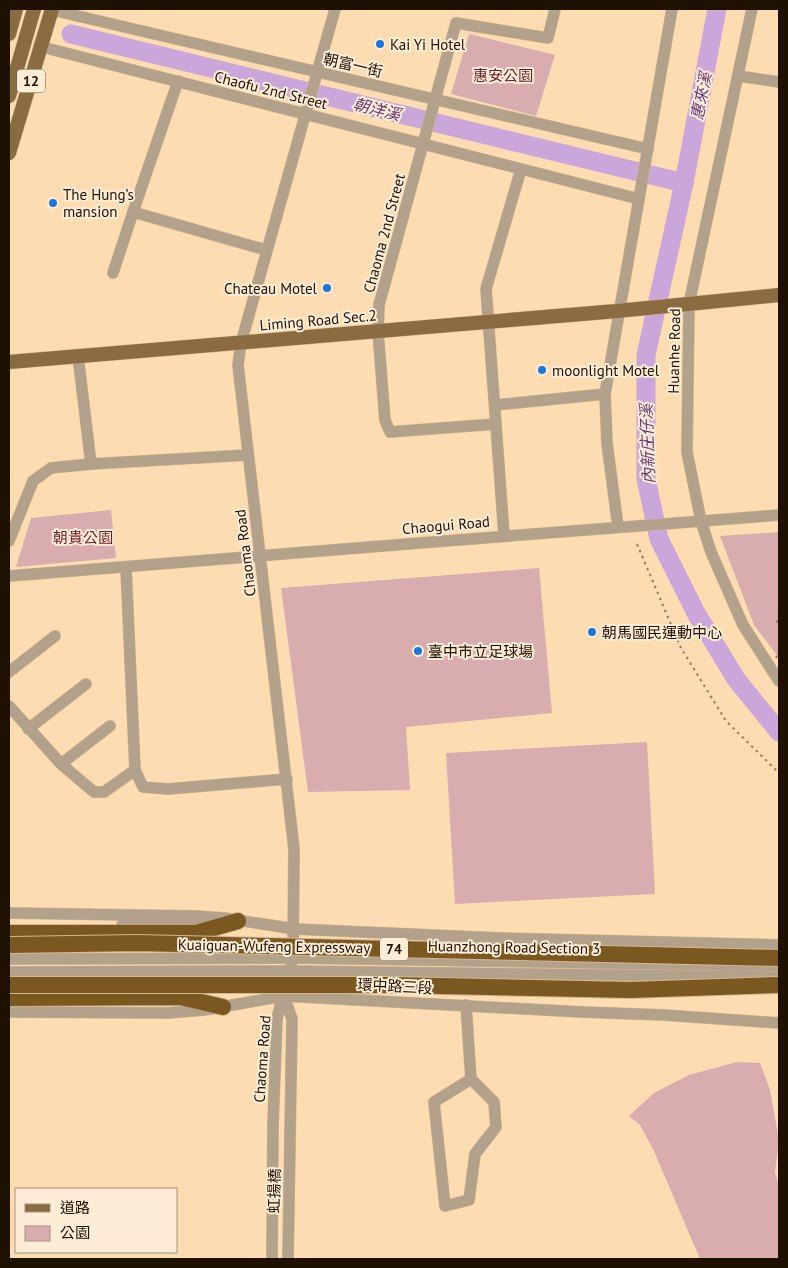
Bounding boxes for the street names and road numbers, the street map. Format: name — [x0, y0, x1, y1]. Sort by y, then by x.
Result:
street label: 朝富一街 — [322, 49, 384, 81]
street label: Chaofu 2nd Street — [213, 67, 329, 113]
road number: 12 — [17, 70, 45, 92]
street label: Chaoma 2nd Street — [359, 171, 409, 295]
street label: Liming Road Sec.2 — [259, 305, 377, 335]
street label: Huanhe Road — [664, 308, 684, 394]
street label: Chaoma Road — [230, 508, 260, 598]
street label: Chaogui Road — [401, 512, 491, 538]
street label: Kuaiguan-Wufeng Expressway — [178, 935, 370, 957]
street label: Huanzhong Road Section 3 — [428, 936, 600, 958]
road number: 74 — [380, 938, 408, 961]
street label: 環中路三段 — [357, 975, 433, 997]
street label: Chaoma Road — [249, 1015, 275, 1103]
street label: 虹揚橋 — [264, 1168, 284, 1214]

